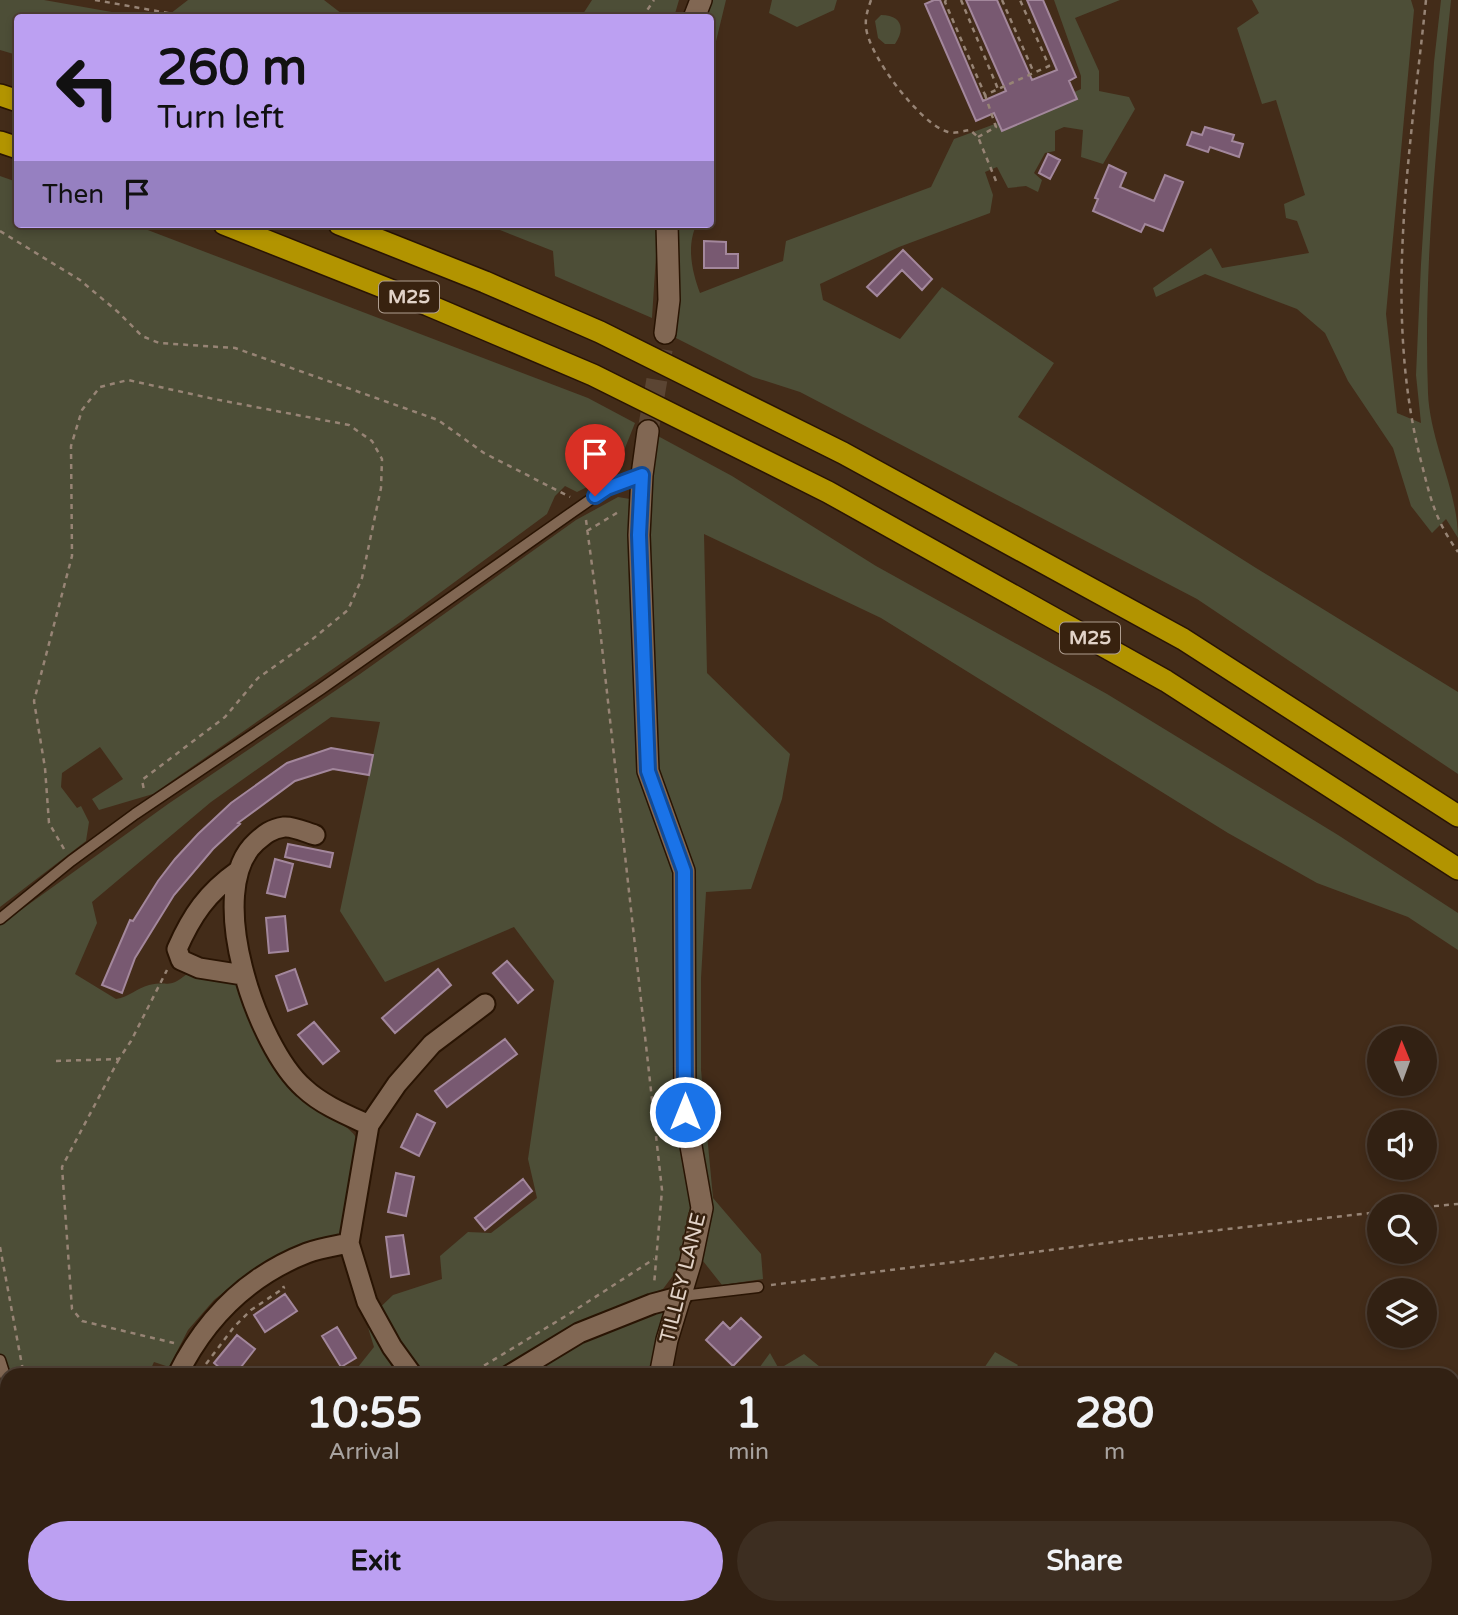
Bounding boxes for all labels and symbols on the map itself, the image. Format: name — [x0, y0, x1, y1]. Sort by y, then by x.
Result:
road number: M25 — [379, 282, 439, 312]
pin — [565, 424, 625, 496]
road number: M25 — [1060, 622, 1120, 653]
north arrow — [1367, 1026, 1437, 1096]
position arrow — [648, 1075, 722, 1149]
street label: TILLEY LANE — [655, 1211, 711, 1345]

